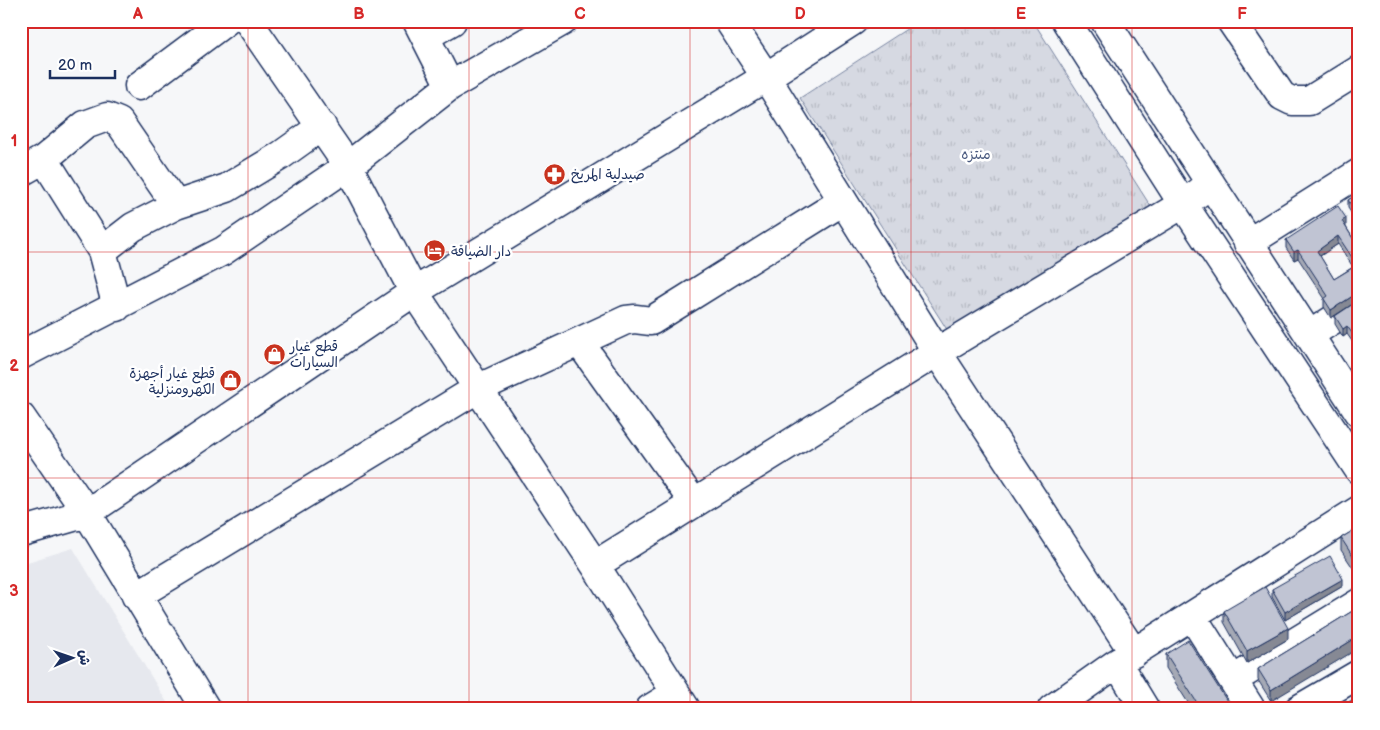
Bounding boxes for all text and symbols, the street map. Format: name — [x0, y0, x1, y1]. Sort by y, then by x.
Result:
text: A — [132, 5, 143, 24]
text: B — [353, 5, 365, 24]
text: C — [574, 5, 586, 24]
text: D — [794, 5, 806, 24]
text: E — [1016, 5, 1026, 24]
text: F — [1237, 5, 1247, 24]
scale bar — [50, 48, 115, 80]
text: 20 m — [58, 56, 92, 75]
text: 1 — [11, 132, 17, 151]
park label: منتزه — [961, 146, 991, 163]
pharmacy icon: صيدلية المريخ — [543, 162, 567, 186]
place label: صيدلية المريخ — [571, 166, 645, 184]
hotel icon: دار الضيافة — [423, 239, 447, 263]
place label: دار الضيافة — [451, 243, 511, 260]
place label: قطع غيار السيارات — [289, 338, 338, 371]
shop icon: قطع غيار السيارات — [262, 342, 286, 366]
text: 2 — [9, 357, 19, 376]
place label: قطع غيار أجهزة الكهرومنزلية — [129, 365, 215, 398]
shop icon: قطع غيار أجهزة الكهرومنزلية — [219, 369, 243, 393]
text: 3 — [9, 582, 19, 601]
north arrow — [48, 632, 98, 682]
text: ش — [76, 650, 93, 666]

